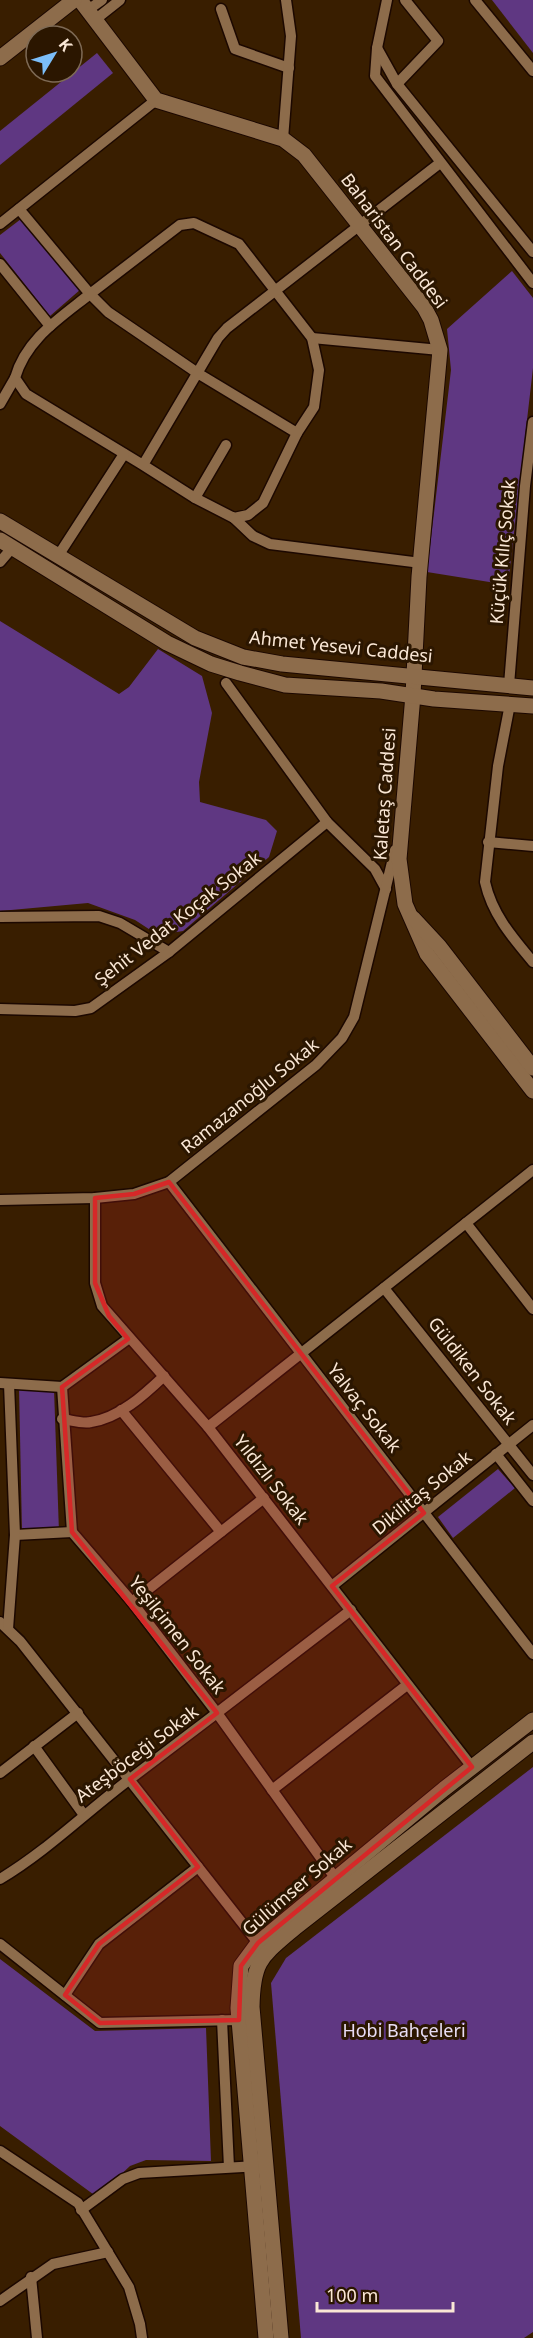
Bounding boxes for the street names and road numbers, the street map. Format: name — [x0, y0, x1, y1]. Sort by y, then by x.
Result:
street label: Baharistan Caddesi — [336, 168, 453, 313]
street label: Küçük Kılıç Sokak — [484, 478, 520, 625]
street label: Ahmet Yesevi Caddesi — [248, 624, 434, 668]
street label: Kaletaş Caddesi — [367, 727, 401, 861]
street label: Şehit Vedat Koçak Sokak — [89, 845, 266, 991]
street label: Ramazanoğlu Sokak — [176, 1032, 323, 1158]
street label: Güldiken Sokak — [423, 1312, 523, 1429]
street label: Yalvaç Sokak — [322, 1358, 407, 1457]
street label: Yıldızlı Sokak — [229, 1430, 315, 1530]
street label: Dikilitaş Sokak — [367, 1444, 476, 1540]
street label: Yeşilçimen Sokak — [124, 1570, 232, 1699]
street label: Ateşböceği Sokak — [70, 1699, 203, 1807]
street label: Gülümser Sokak — [236, 1832, 357, 1941]

